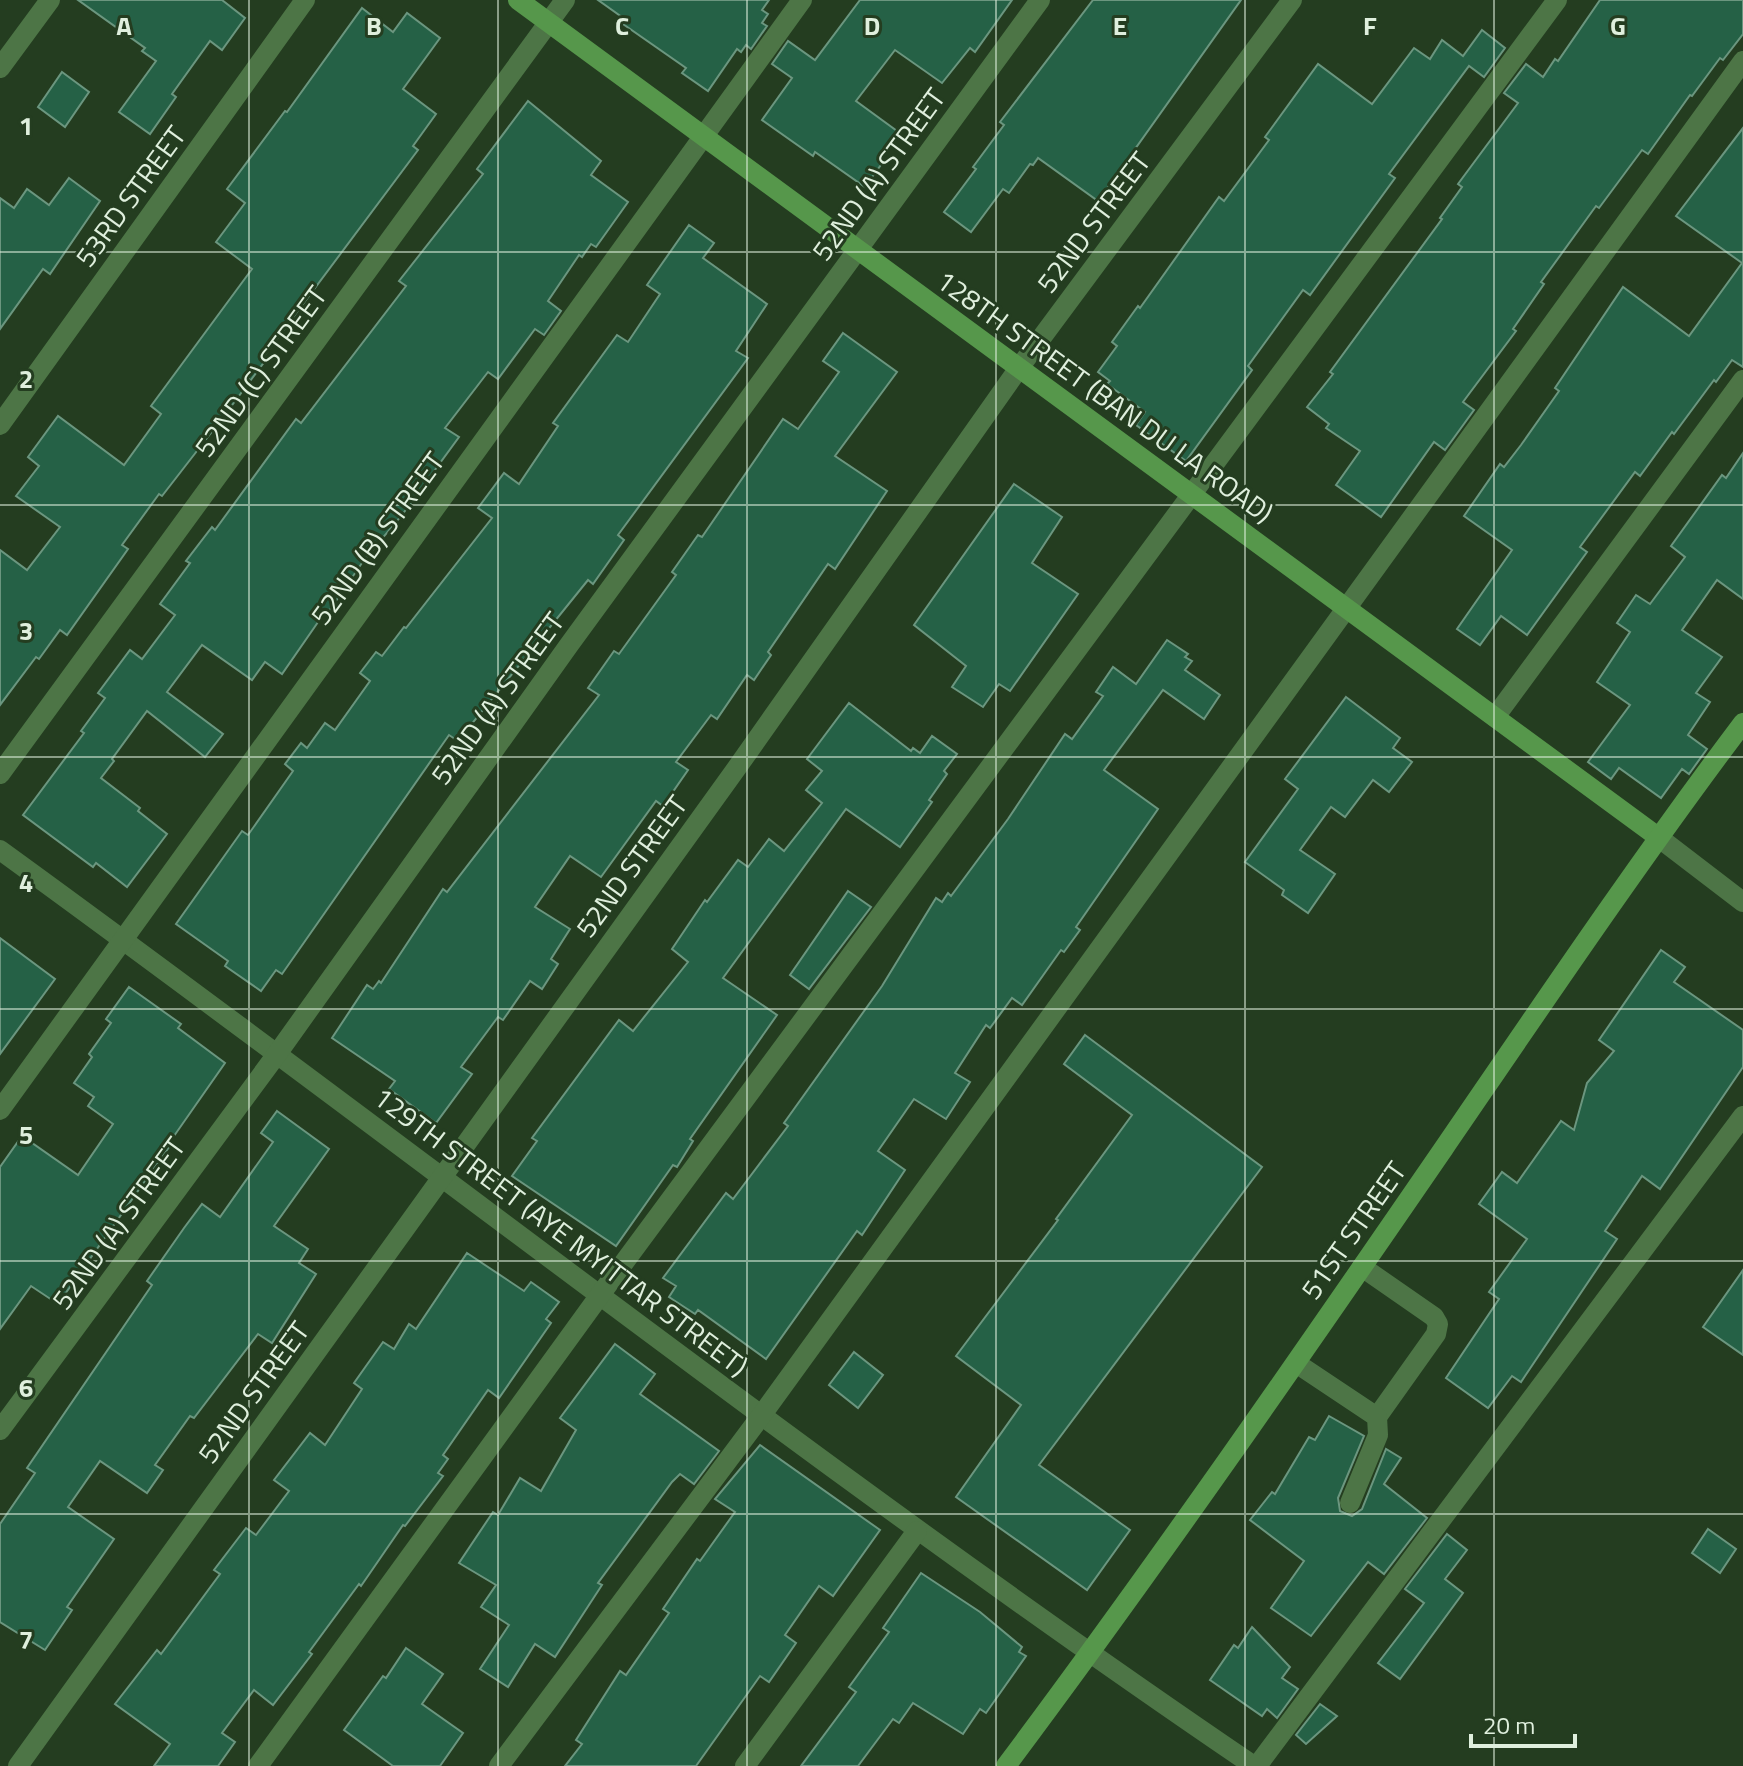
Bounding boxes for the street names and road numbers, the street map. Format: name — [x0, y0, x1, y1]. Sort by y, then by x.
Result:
street label: 52ND (A) STREET — [800, 78, 956, 270]
street label: 53RD STREET — [64, 116, 196, 276]
street label: 52ND STREET — [1025, 142, 1161, 302]
street label: 128TH STREET (BAN DU LA ROAD) — [927, 259, 1283, 533]
street label: 52ND (C) STREET — [183, 276, 337, 466]
street label: 52ND (B) STREET — [299, 442, 455, 634]
street label: 52ND (A) STREET — [419, 602, 575, 794]
street label: 52ND STREET — [564, 785, 698, 946]
street label: 129TH STREET (AYE MYITTAR STREET) — [365, 1076, 757, 1386]
street label: 52ND (A) STREET — [40, 1127, 196, 1319]
street label: 51ST STREET — [1289, 1152, 1417, 1308]
street label: 52ND STREET — [186, 1311, 320, 1472]

